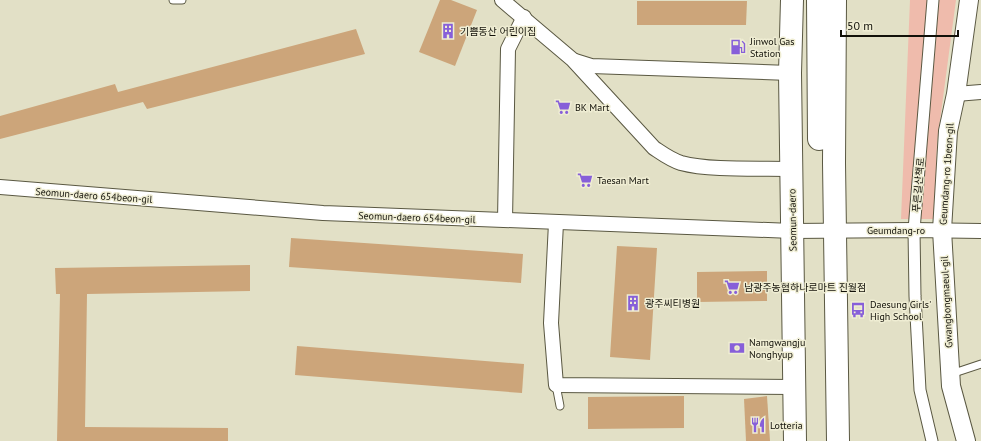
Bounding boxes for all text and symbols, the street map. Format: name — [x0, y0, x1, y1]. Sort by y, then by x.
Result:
scale bar — [841, 12, 958, 38]
text: 50 m — [847, 18, 873, 33]
building icon: 기쁨동산 어린이집 — [439, 22, 457, 40]
place label: 기쁨동산 어린이집 — [460, 25, 536, 38]
place label: Jinwol Gas Station — [749, 35, 795, 60]
fuel station icon: Jinwol Gas Station — [729, 38, 747, 56]
supermarket icon: BK Mart — [554, 98, 572, 116]
place label: BK Mart — [575, 101, 610, 114]
street label: Geumdang-ro 1beon-gil — [936, 123, 957, 225]
street label: 푸른길산책로 — [910, 157, 927, 213]
supermarket icon: Taesan Mart — [576, 171, 594, 189]
place label: Taesan Mart — [597, 174, 649, 187]
street label: Seomun-daero 654beon-gil — [35, 185, 153, 206]
street label: Seomun-daero — [785, 189, 800, 251]
street label: Seomun-daero 654beon-gil — [358, 209, 476, 226]
street label: Geumdang-ro — [867, 224, 925, 237]
street label: Gwangbongmaeul-gil — [938, 256, 955, 348]
supermarket icon: 남광주농협하나로마트 진월점 — [723, 278, 741, 296]
place label: 남광주농협하나로마트 진월점 — [744, 281, 866, 294]
building icon: 광주씨티병원 — [624, 294, 642, 312]
place label: 광주씨티병원 — [645, 297, 700, 310]
place label: Daesung Girls' High School — [870, 298, 931, 323]
bus stop icon: Daesung Girls' High School — [849, 301, 867, 319]
place label: Namgwangju Nonghyup — [749, 336, 805, 361]
bank icon: Namgwangju Nonghyup — [728, 339, 746, 357]
restaurant icon: Lotteria — [749, 416, 767, 434]
place label: Lotteria — [770, 419, 803, 432]

